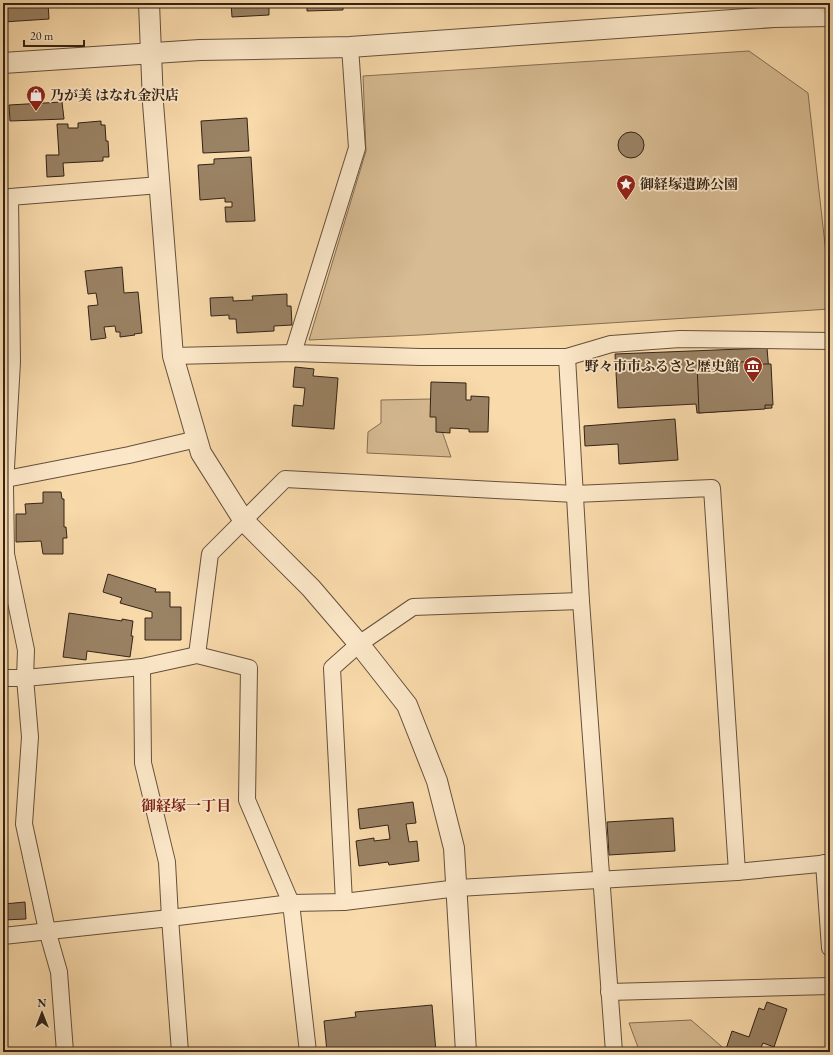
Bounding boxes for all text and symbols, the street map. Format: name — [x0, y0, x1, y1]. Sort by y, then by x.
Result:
scale bar — [24, 22, 84, 48]
text: 20 m — [30, 28, 54, 44]
shop icon: 乃が美 はなれ金沢店 — [25, 84, 47, 112]
place label: 乃が美 はなれ金沢店 — [50, 86, 179, 104]
place icon: 御経塚遺跡公園 — [615, 173, 637, 201]
place label: 御経塚遺跡公園 — [640, 175, 738, 193]
museum icon: 野々市市ふるさと歴史館 — [742, 355, 764, 383]
place label: 野々市市ふるさと歴史館 — [585, 357, 739, 375]
district label: 御経塚一丁目 — [141, 796, 231, 815]
north arrow — [22, 993, 62, 1033]
text: N — [38, 996, 47, 1010]

